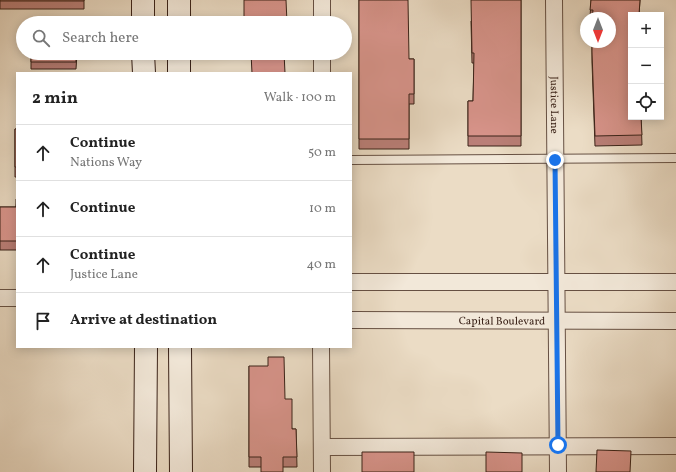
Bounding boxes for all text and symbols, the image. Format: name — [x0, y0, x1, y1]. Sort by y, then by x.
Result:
north arrow — [580, 12, 616, 48]
map controls — [628, 12, 664, 120]
button: + — [628, 12, 664, 48]
search box — [16, 16, 352, 60]
icon: search — [30, 27, 52, 49]
text: Search here — [62, 28, 139, 49]
button: − — [628, 48, 664, 84]
street label: Justice Lane — [546, 76, 561, 134]
button: locate — [628, 84, 664, 120]
text: 2 min — [32, 87, 78, 110]
text: Walk · 100 m — [264, 89, 336, 107]
text: Continue — [70, 133, 135, 154]
icon: ahead — [32, 142, 54, 164]
text: 50 m — [308, 144, 336, 162]
route end — [546, 151, 564, 169]
text: Nations Way — [70, 154, 142, 172]
icon: ahead — [32, 198, 54, 220]
text: Continue — [70, 198, 135, 219]
text: 10 m — [309, 200, 336, 218]
text: Continue — [70, 245, 135, 266]
icon: ahead — [32, 254, 54, 276]
text: 40 m — [307, 256, 336, 274]
text: Justice Lane — [70, 266, 138, 284]
icon: arrive — [32, 310, 54, 332]
text: Arrive at destination — [70, 310, 217, 331]
street label: Capital Boulevard — [459, 314, 545, 330]
route start — [549, 436, 567, 454]

